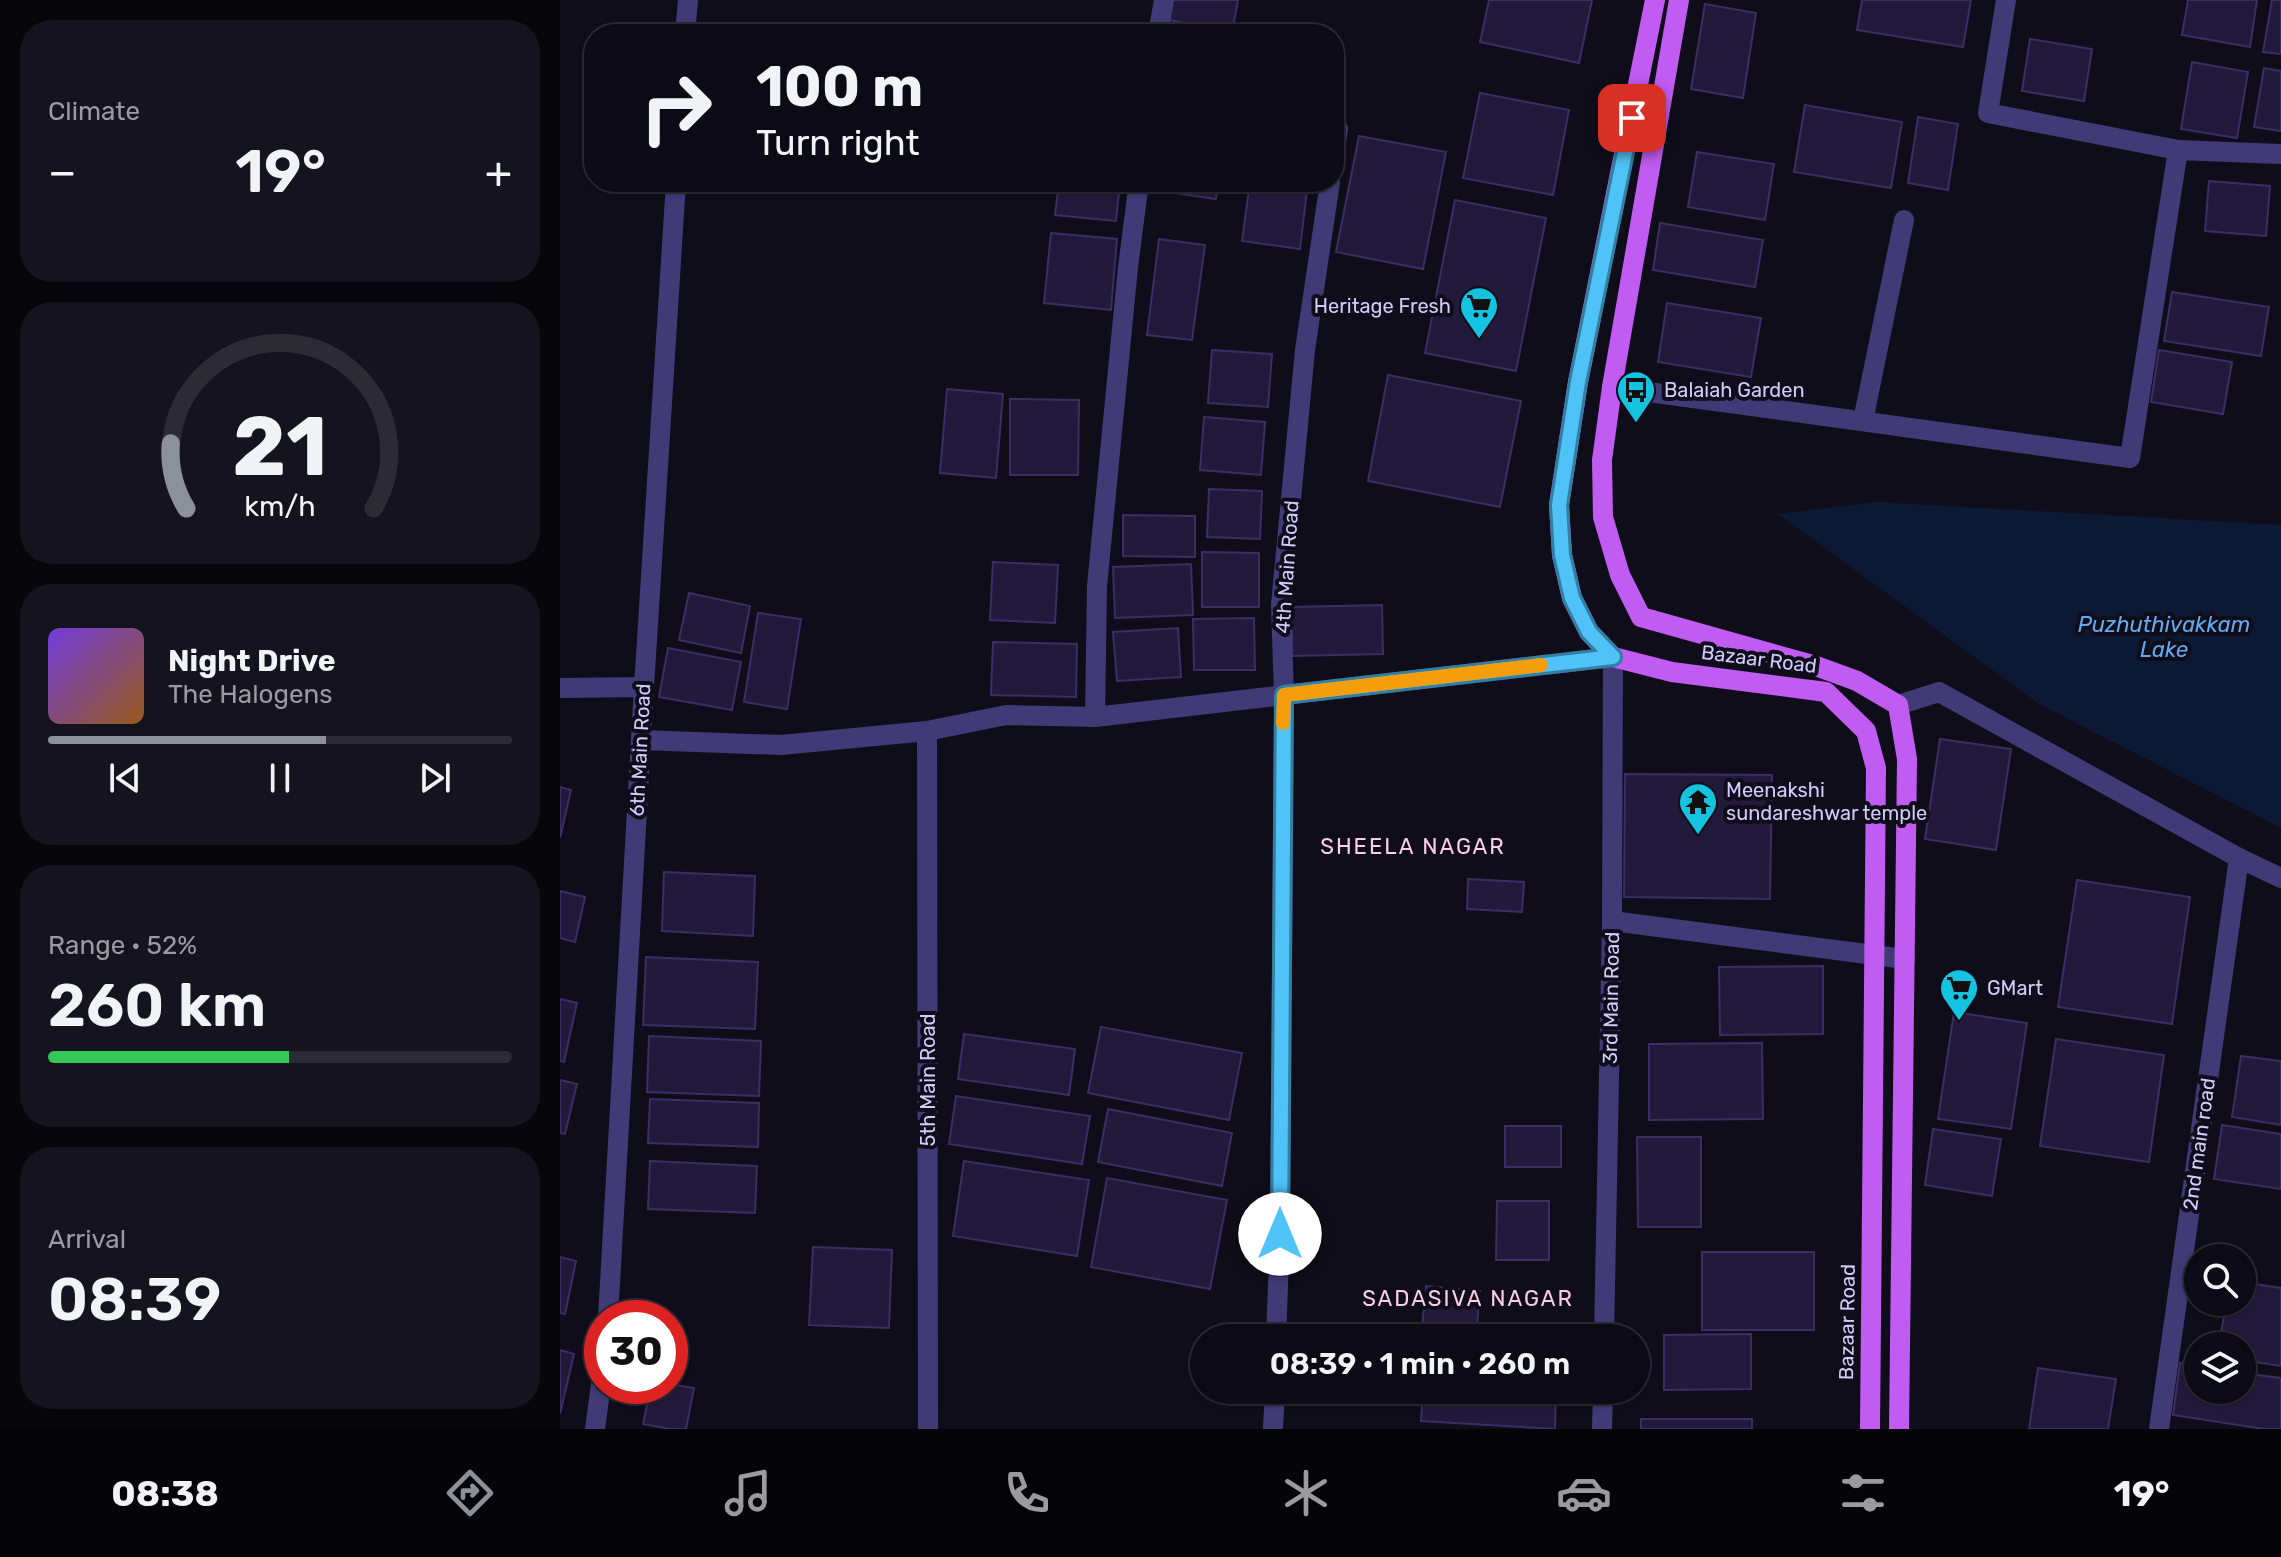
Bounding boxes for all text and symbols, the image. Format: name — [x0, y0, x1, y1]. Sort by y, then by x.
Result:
text: 100 m — [756, 54, 923, 120]
icon: right — [624, 56, 728, 160]
pin — [1598, 84, 1666, 152]
text: Climate — [48, 96, 140, 127]
icon: arrive — [1610, 96, 1654, 140]
text: Turn right — [756, 121, 920, 164]
text: 19° — [235, 136, 326, 207]
text: − — [48, 146, 77, 198]
text: + — [485, 146, 512, 198]
supermarket icon: Heritage Fresh — [1458, 285, 1500, 340]
place label: Heritage Fresh — [1314, 294, 1451, 318]
bus stop icon: Balaiah Garden — [1615, 369, 1657, 424]
place label: Balaiah Garden — [1664, 378, 1805, 402]
text: 21 — [232, 396, 328, 495]
text: km/h — [244, 489, 316, 523]
street label: 4th Main Road — [1270, 500, 1304, 634]
water label: Puzhuthivakkam Lake — [2078, 611, 2250, 663]
street label: Bazaar Road — [1700, 640, 1818, 678]
text: Night Drive — [168, 643, 336, 679]
text: The Halogens — [168, 679, 333, 710]
street label: 6th Main Road — [625, 683, 655, 817]
icon: previous — [103, 756, 147, 800]
icon: pause — [258, 756, 302, 800]
icon: next — [413, 756, 457, 800]
place label: Meenakshi sundareshwar temple — [1726, 778, 1927, 825]
temple icon: Meenakshi sundareshwar temple — [1677, 781, 1719, 836]
district label: SHEELA NAGAR — [1320, 833, 1506, 860]
text: Range · 52% — [48, 930, 197, 961]
street label: 3rd Main Road — [1598, 932, 1624, 1064]
supermarket icon: GMart — [1938, 967, 1980, 1022]
text: 260 km — [48, 970, 266, 1041]
place label: GMart — [1987, 976, 2043, 1000]
street label: 5th Main Road — [916, 1014, 940, 1146]
street label: 2nd main road — [2178, 1076, 2220, 1212]
position arrow — [1238, 1192, 1322, 1276]
text: Arrival — [48, 1224, 126, 1255]
map controls — [2184, 1244, 2256, 1404]
button: search — [2184, 1244, 2256, 1316]
text: 08:39 — [48, 1264, 221, 1335]
street label: Bazaar Road — [1834, 1264, 1860, 1380]
district label: SADASIVA NAGAR — [1362, 1285, 1574, 1312]
speed limit sign: 30 — [584, 1300, 688, 1404]
button: layers — [2184, 1332, 2256, 1404]
text: 08:39 · 1 min · 260 m — [1270, 1346, 1570, 1382]
icon: directions — [442, 1465, 498, 1521]
icon: music — [720, 1465, 776, 1521]
icon: phone — [999, 1465, 1055, 1521]
icon: climate — [1278, 1465, 1334, 1521]
icon: car — [1556, 1465, 1612, 1521]
icon: filters — [1835, 1465, 1891, 1521]
text: 08:38 — [111, 1472, 219, 1515]
text: 19° — [2114, 1472, 2170, 1515]

